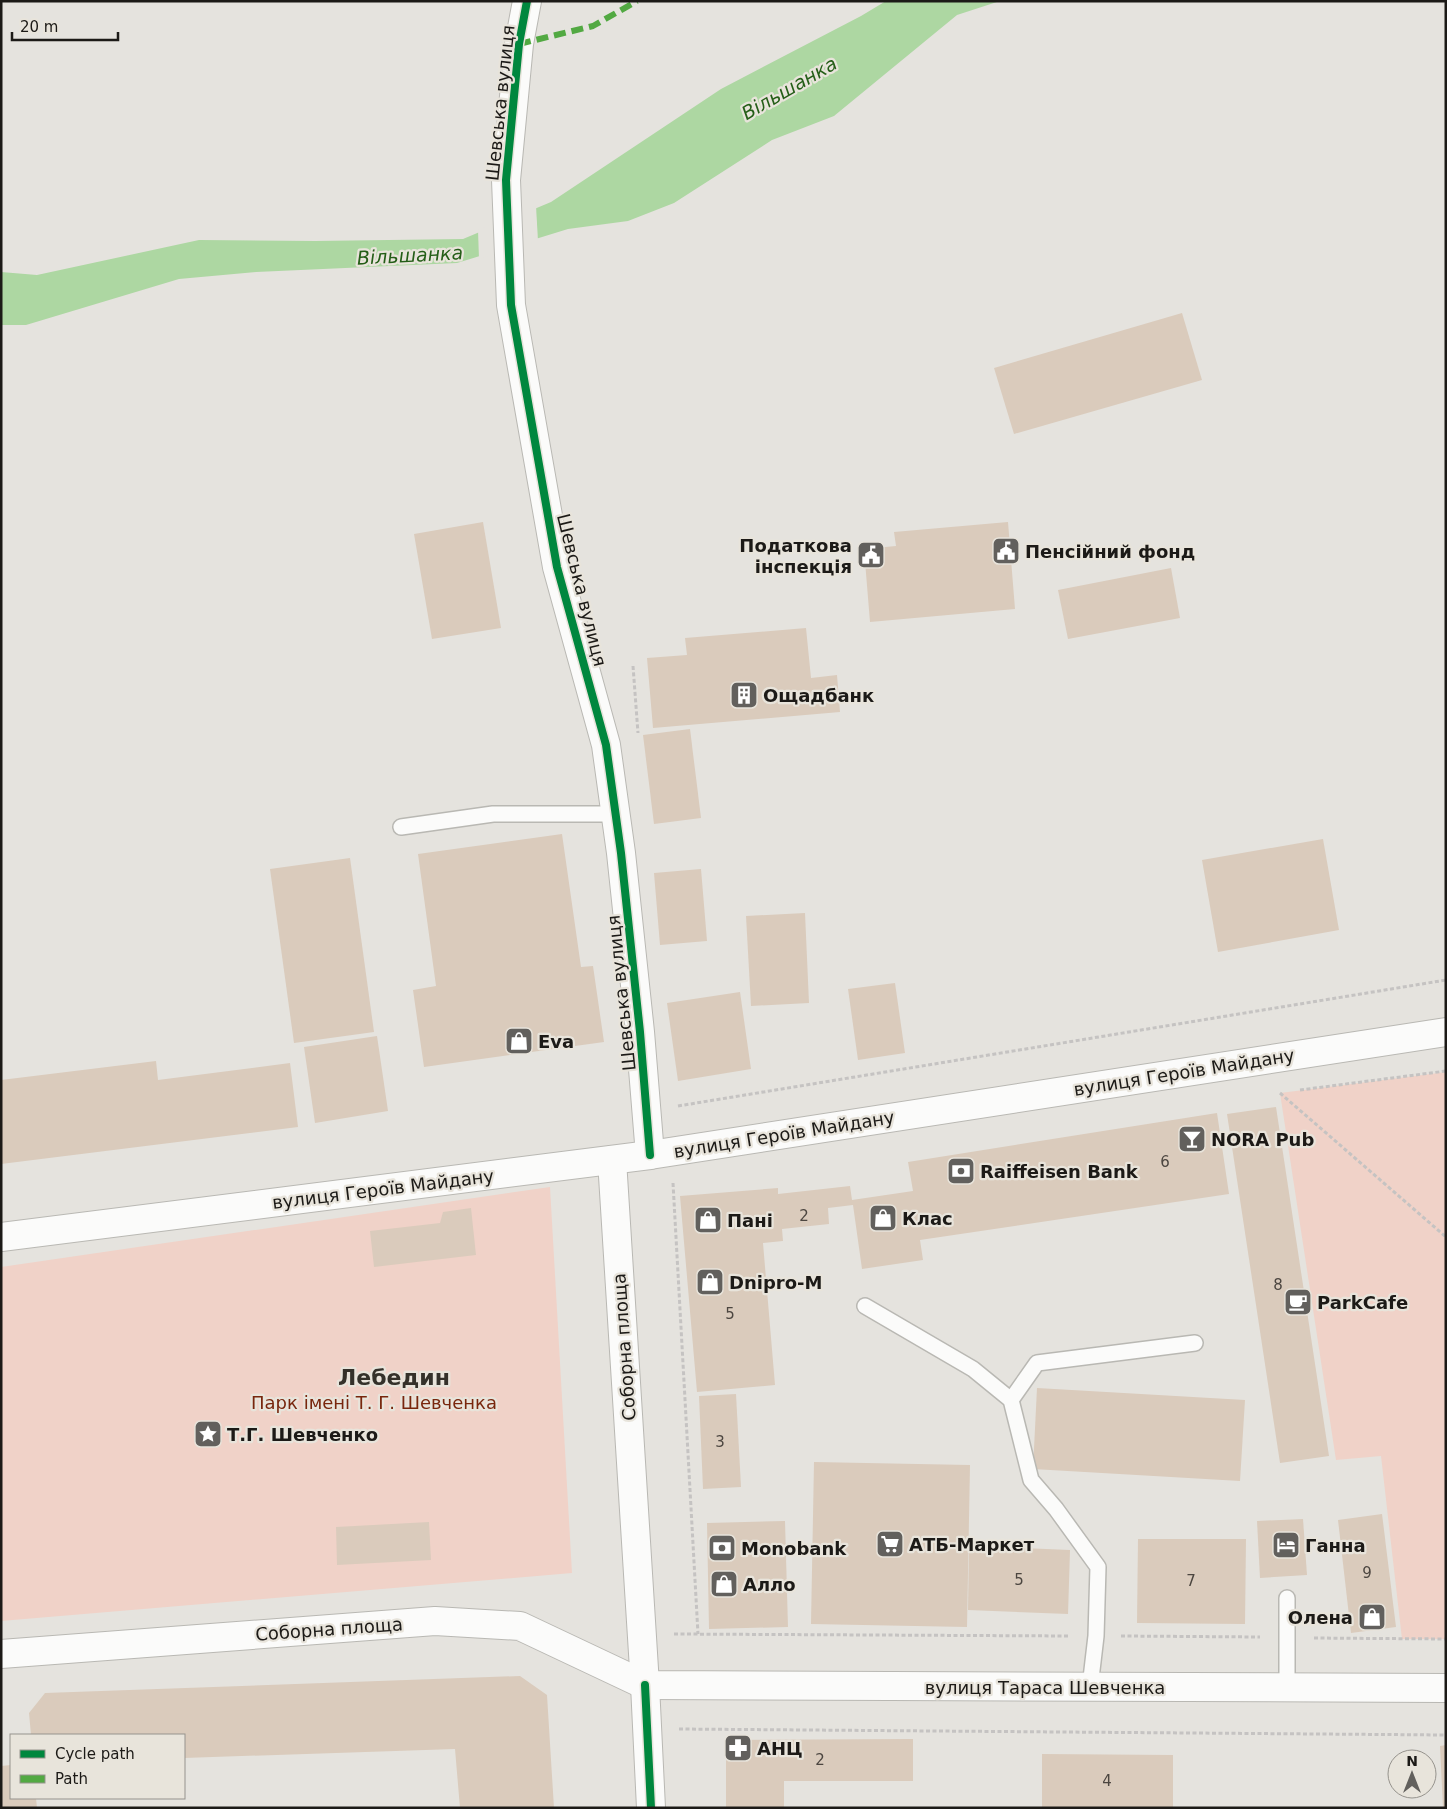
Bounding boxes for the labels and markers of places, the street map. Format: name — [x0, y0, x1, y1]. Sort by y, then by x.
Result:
place label: Податкова інспекція — [739, 535, 852, 577]
public building icon: Пенсійний фонд — [991, 536, 1021, 566]
public building icon: Податкова інспекція — [856, 540, 886, 570]
place label: Пенсійний фонд — [1025, 541, 1195, 562]
building icon: Ощадбанк — [729, 680, 759, 710]
place label: Ощадбанк — [763, 685, 874, 706]
shop icon: Eva — [504, 1026, 534, 1056]
place label: Eva — [538, 1031, 574, 1052]
bar icon: NORA Pub — [1177, 1124, 1207, 1154]
place label: NORA Pub — [1211, 1129, 1314, 1150]
bank icon: Raiffeisen Bank — [946, 1156, 976, 1186]
place label: Raiffeisen Bank — [980, 1161, 1139, 1182]
shop icon: Клас — [868, 1203, 898, 1233]
shop icon: Пані — [693, 1205, 723, 1235]
place label: Клас — [902, 1208, 953, 1229]
place label: Пані — [727, 1210, 773, 1231]
shop icon: Dnipro-M — [695, 1267, 725, 1297]
place label: Dnipro-M — [729, 1272, 822, 1293]
cafe icon: ParkCafe — [1283, 1287, 1313, 1317]
place label: ParkCafe — [1317, 1292, 1408, 1313]
place icon: Т.Г. Шевченко — [193, 1419, 223, 1449]
place label: Т.Г. Шевченко — [227, 1424, 378, 1445]
supermarket icon: АТБ-Маркет — [875, 1529, 905, 1559]
hotel icon: Ганна — [1271, 1530, 1301, 1560]
bank icon: Monobank — [707, 1533, 737, 1563]
place label: АТБ-Маркет — [909, 1534, 1035, 1555]
place label: Ганна — [1305, 1535, 1366, 1556]
place label: Monobank — [741, 1538, 847, 1559]
shop icon: Алло — [709, 1569, 739, 1599]
place label: Алло — [743, 1574, 796, 1595]
shop icon: Олена — [1357, 1602, 1387, 1632]
place label: Олена — [1288, 1607, 1353, 1628]
pharmacy icon: АНЦ — [723, 1733, 753, 1763]
place label: АНЦ — [757, 1738, 803, 1759]

